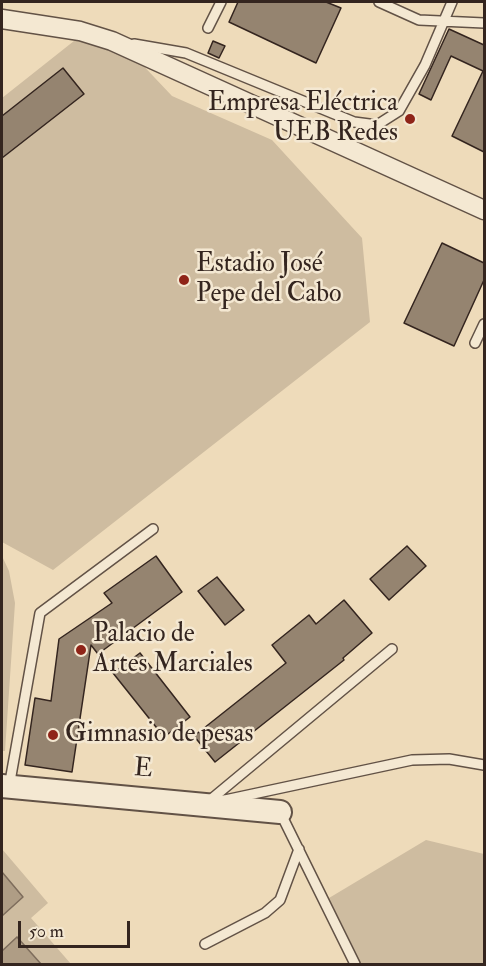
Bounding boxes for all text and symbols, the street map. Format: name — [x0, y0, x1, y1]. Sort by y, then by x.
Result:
place label: Empresa Eléctrica UEB Redes — [208, 88, 398, 150]
marker: Empresa Eléctrica UEB Redes — [403, 112, 417, 126]
place label: Estadio José Pepe del Cabo — [196, 249, 342, 310]
marker: Estadio José Pepe del Cabo — [177, 273, 191, 287]
place label: Palacio de Artes Marciales — [93, 619, 253, 680]
marker: Palacio de Artes Marciales — [74, 643, 88, 657]
place label: Gimnasio de pesas — [65, 719, 253, 751]
marker: Gimnasio de pesas — [46, 728, 60, 742]
street label: E — [132, 754, 154, 786]
scale bar — [21, 909, 134, 947]
text: 50 m — [29, 920, 64, 943]

